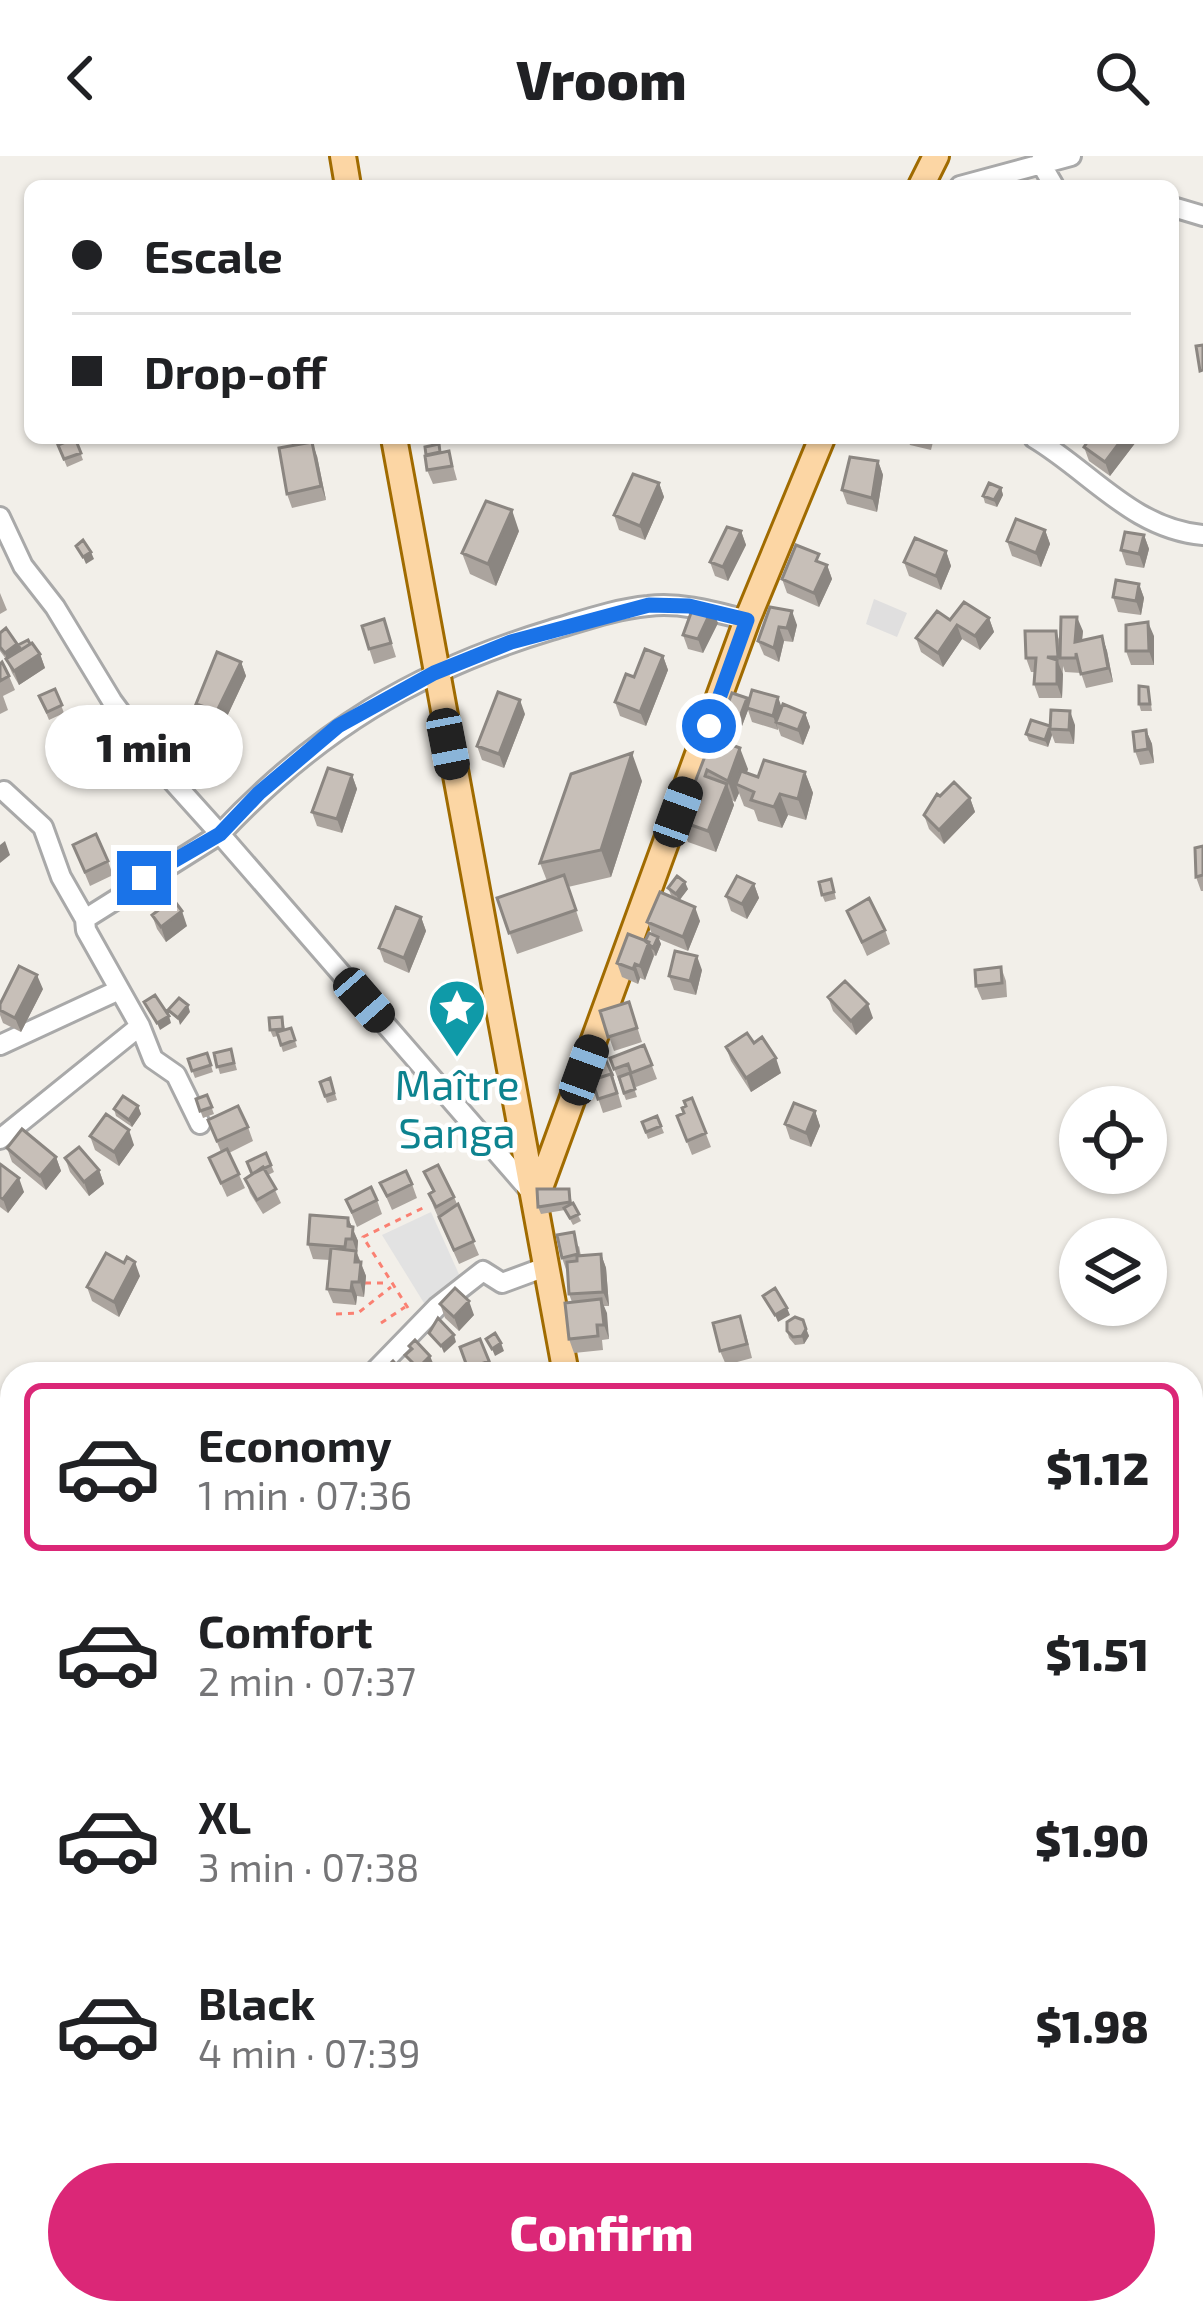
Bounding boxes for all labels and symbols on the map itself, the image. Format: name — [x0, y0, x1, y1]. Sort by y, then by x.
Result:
route start — [682, 699, 736, 753]
callout: 1 min — [45, 704, 243, 788]
car — [423, 705, 473, 783]
car — [649, 772, 707, 852]
route end — [117, 851, 171, 905]
car — [327, 961, 401, 1039]
place icon: Maître Sanga — [426, 977, 488, 1059]
car — [555, 1030, 613, 1110]
place label: Maître Sanga — [394, 1058, 520, 1156]

